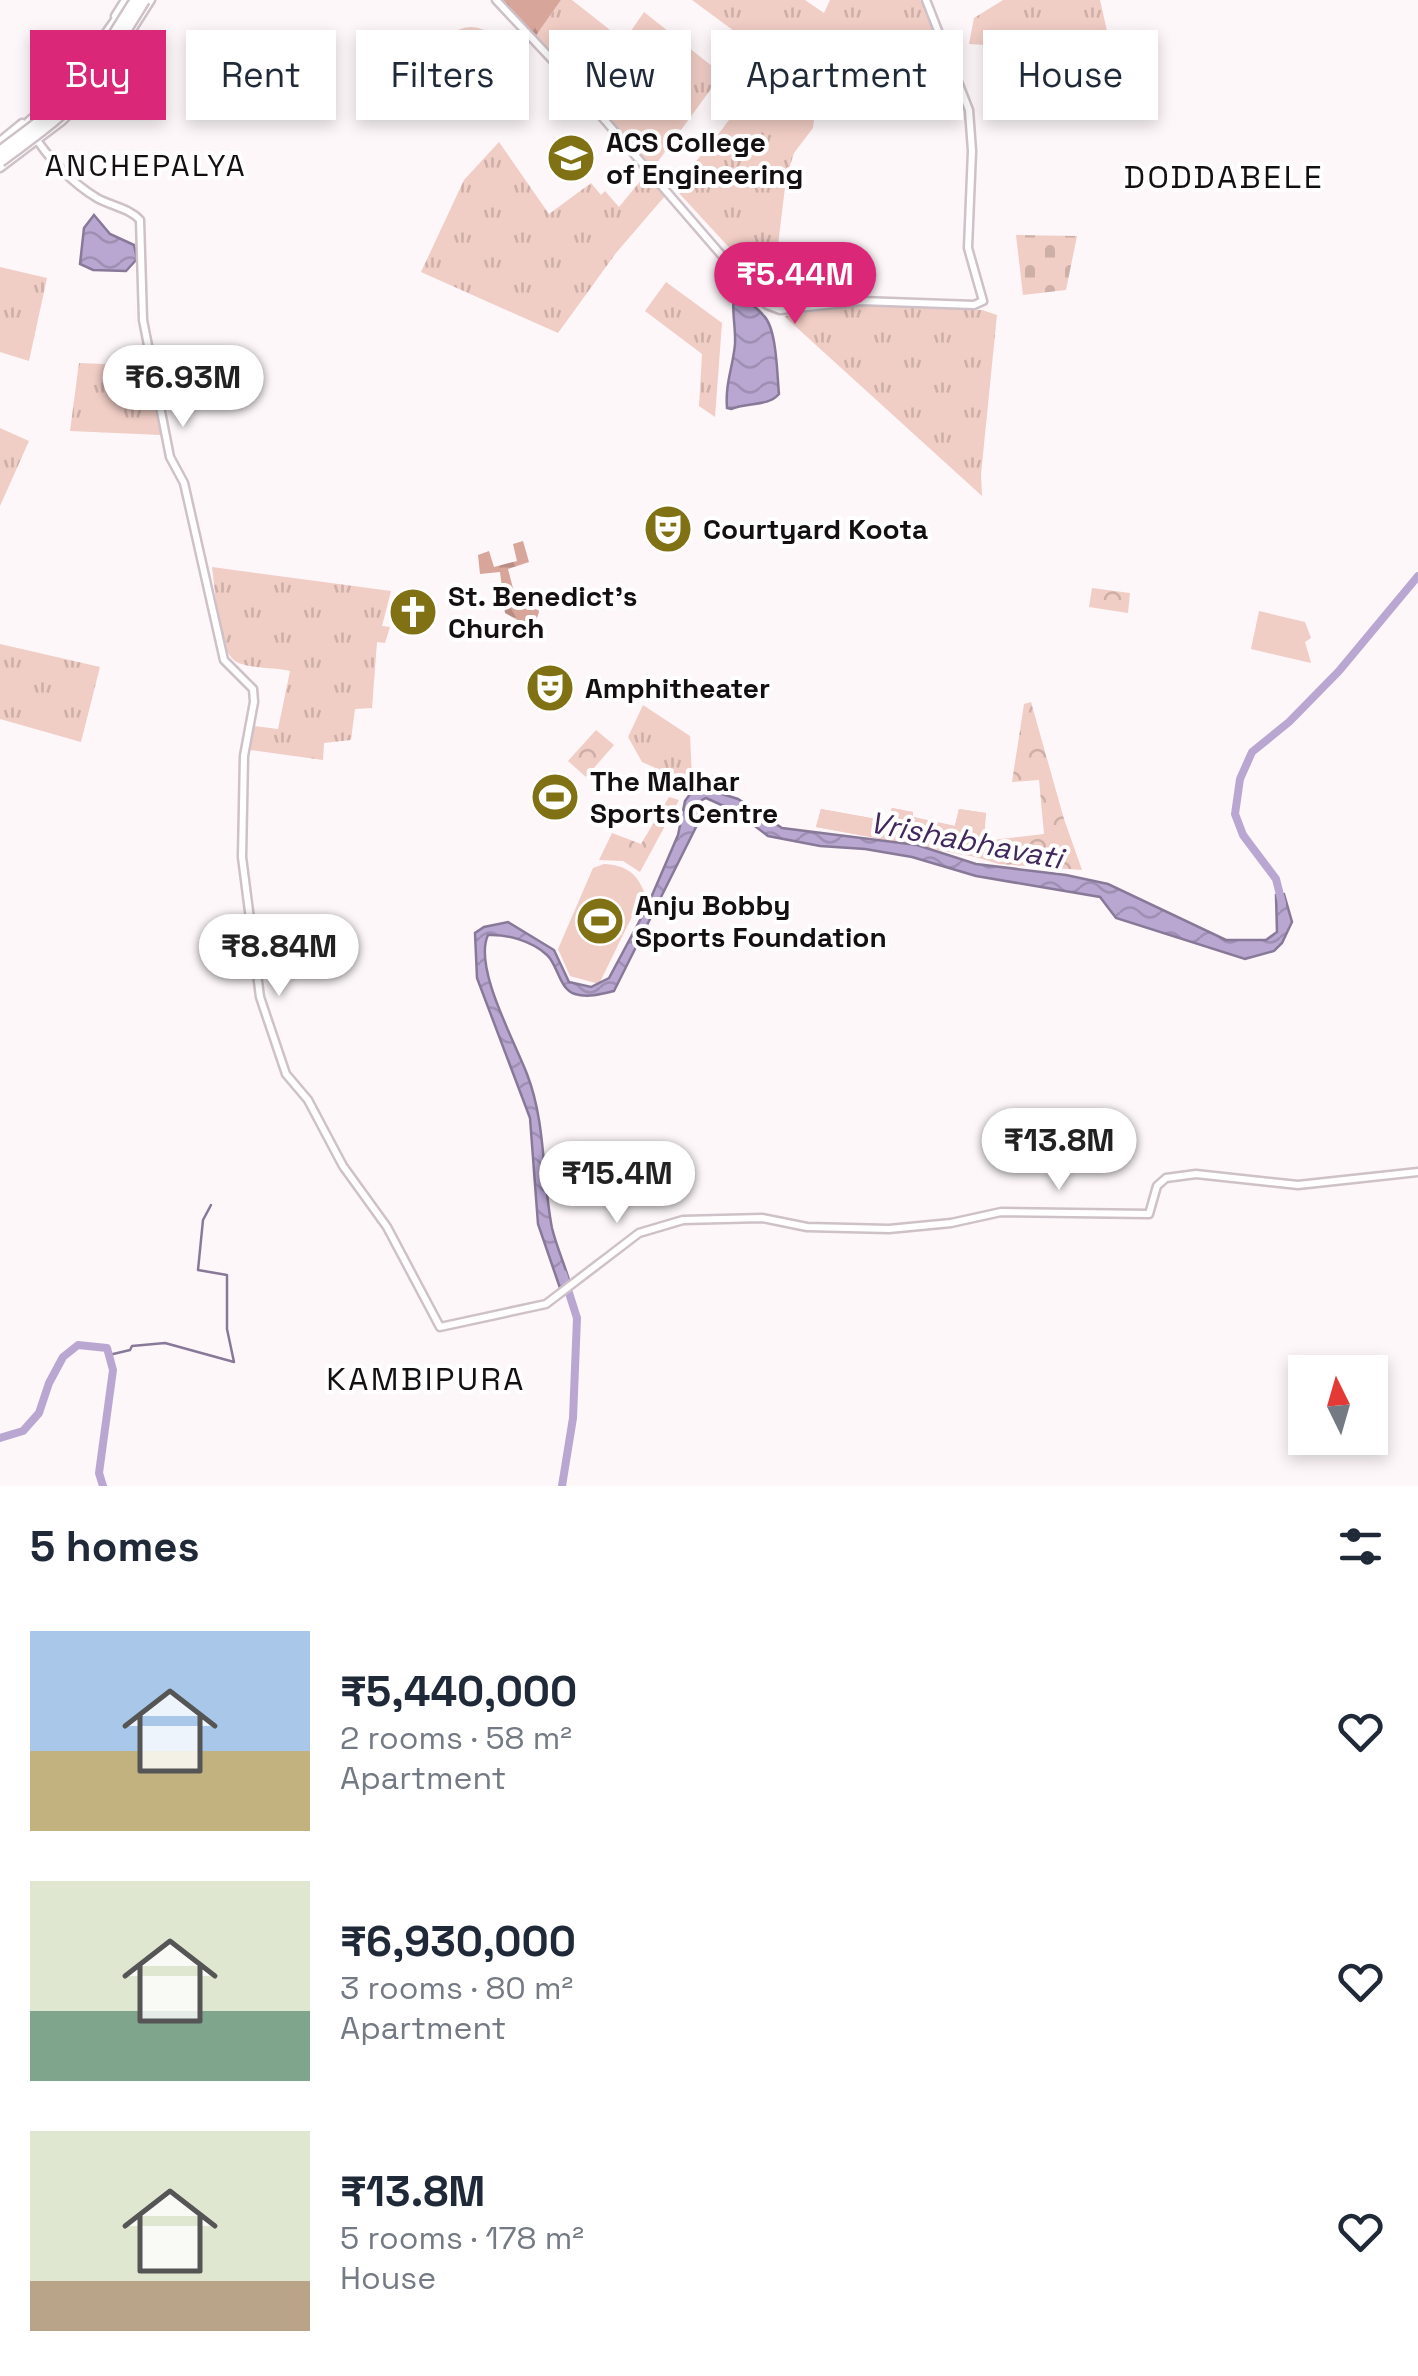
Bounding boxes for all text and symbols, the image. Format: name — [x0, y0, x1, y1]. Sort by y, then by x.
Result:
chip: Buy — [30, 30, 166, 120]
chip: Rent — [186, 30, 336, 120]
chip: Filters — [356, 30, 529, 120]
chip: New — [549, 30, 691, 120]
chip: Apartment — [711, 30, 963, 120]
chip: House — [983, 30, 1158, 120]
place label: ACS College of Engineering — [606, 124, 803, 192]
school or university icon: ACS College of Engineering — [545, 132, 597, 184]
district label: ANCHEPALYA — [45, 146, 247, 185]
district label: DODDABELE — [1124, 157, 1324, 197]
pin: ₹5.44M — [714, 242, 876, 327]
text: ₹5.44M — [736, 254, 854, 294]
pin: ₹6.93M — [102, 345, 264, 430]
text: ₹6.93M — [125, 357, 241, 397]
theatre icon: Courtyard Koota — [642, 503, 694, 555]
place label: Courtyard Koota — [703, 511, 928, 547]
place label: St. Benedict's Church — [448, 578, 637, 646]
church icon: St. Benedict's Church — [387, 586, 439, 638]
theatre icon: Amphitheater — [524, 662, 576, 714]
place label: Amphitheater — [585, 670, 770, 706]
place label: The Malhar Sports Centre — [590, 763, 778, 831]
sports icon: The Malhar Sports Centre — [529, 771, 581, 823]
water label: Vrishabhavati — [866, 802, 1069, 879]
place label: Anju Bobby Sports Foundation — [635, 887, 887, 955]
sports icon: Anju Bobby Sports Foundation — [574, 895, 626, 947]
pin: ₹8.84M — [198, 914, 360, 999]
text: ₹8.84M — [221, 926, 337, 966]
pin: ₹13.8M — [978, 1108, 1140, 1193]
text: ₹13.8M — [1004, 1120, 1114, 1160]
pin: ₹15.4M — [536, 1141, 698, 1226]
text: ₹15.4M — [561, 1153, 673, 1193]
north arrow — [1288, 1355, 1388, 1455]
map controls — [1288, 1355, 1388, 1455]
district label: KAMBIPURA — [326, 1359, 526, 1399]
icon: filters — [1333, 1519, 1388, 1574]
text: 5 homes — [30, 1520, 200, 1573]
text: ₹5,440,000 — [340, 1665, 577, 1718]
icon: home — [110, 1671, 230, 1791]
icon: heart — [1333, 1704, 1388, 1759]
text: 2 rooms · 58 m² — [340, 1718, 572, 1758]
text: Apartment — [340, 1758, 506, 1798]
text: ₹6,930,000 — [340, 1915, 576, 1968]
icon: home — [110, 1921, 230, 2041]
icon: heart — [1333, 1954, 1388, 2009]
text: 3 rooms · 80 m² — [340, 1968, 573, 2008]
text: Apartment — [340, 2008, 506, 2048]
text: ₹13.8M — [340, 2165, 485, 2218]
icon: home — [110, 2171, 230, 2291]
icon: heart — [1333, 2204, 1388, 2259]
text: 5 rooms · 178 m² — [340, 2218, 584, 2258]
text: House — [340, 2258, 436, 2298]

